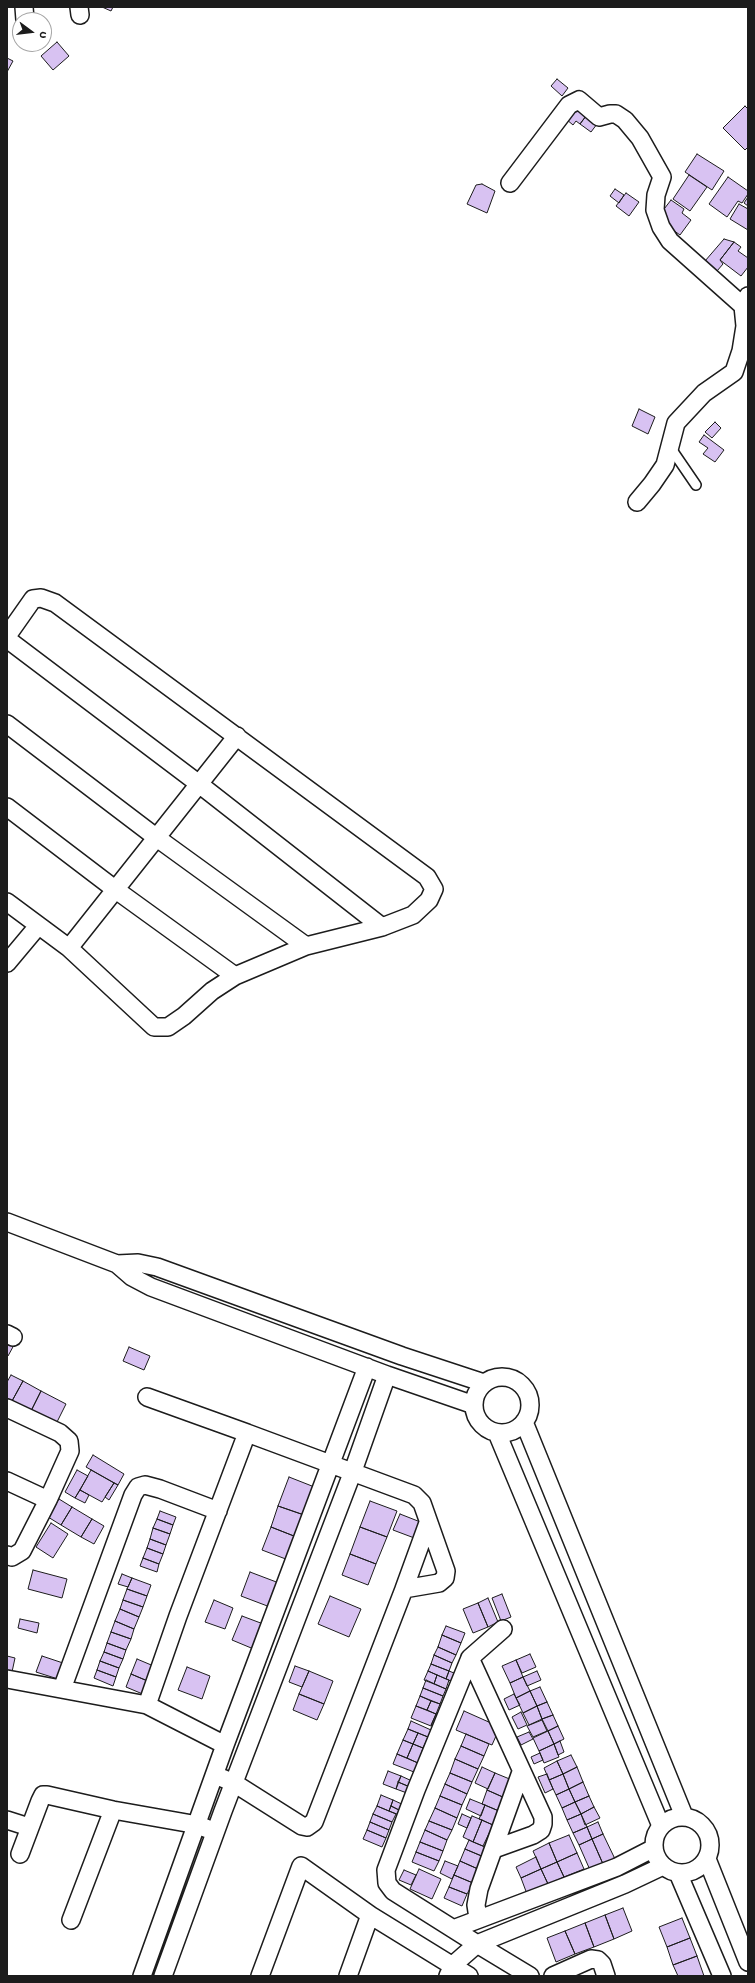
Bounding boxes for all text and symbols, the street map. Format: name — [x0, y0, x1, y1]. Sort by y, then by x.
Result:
north arrow — [12, 12, 52, 52]
text: U — [36, 30, 49, 39]

